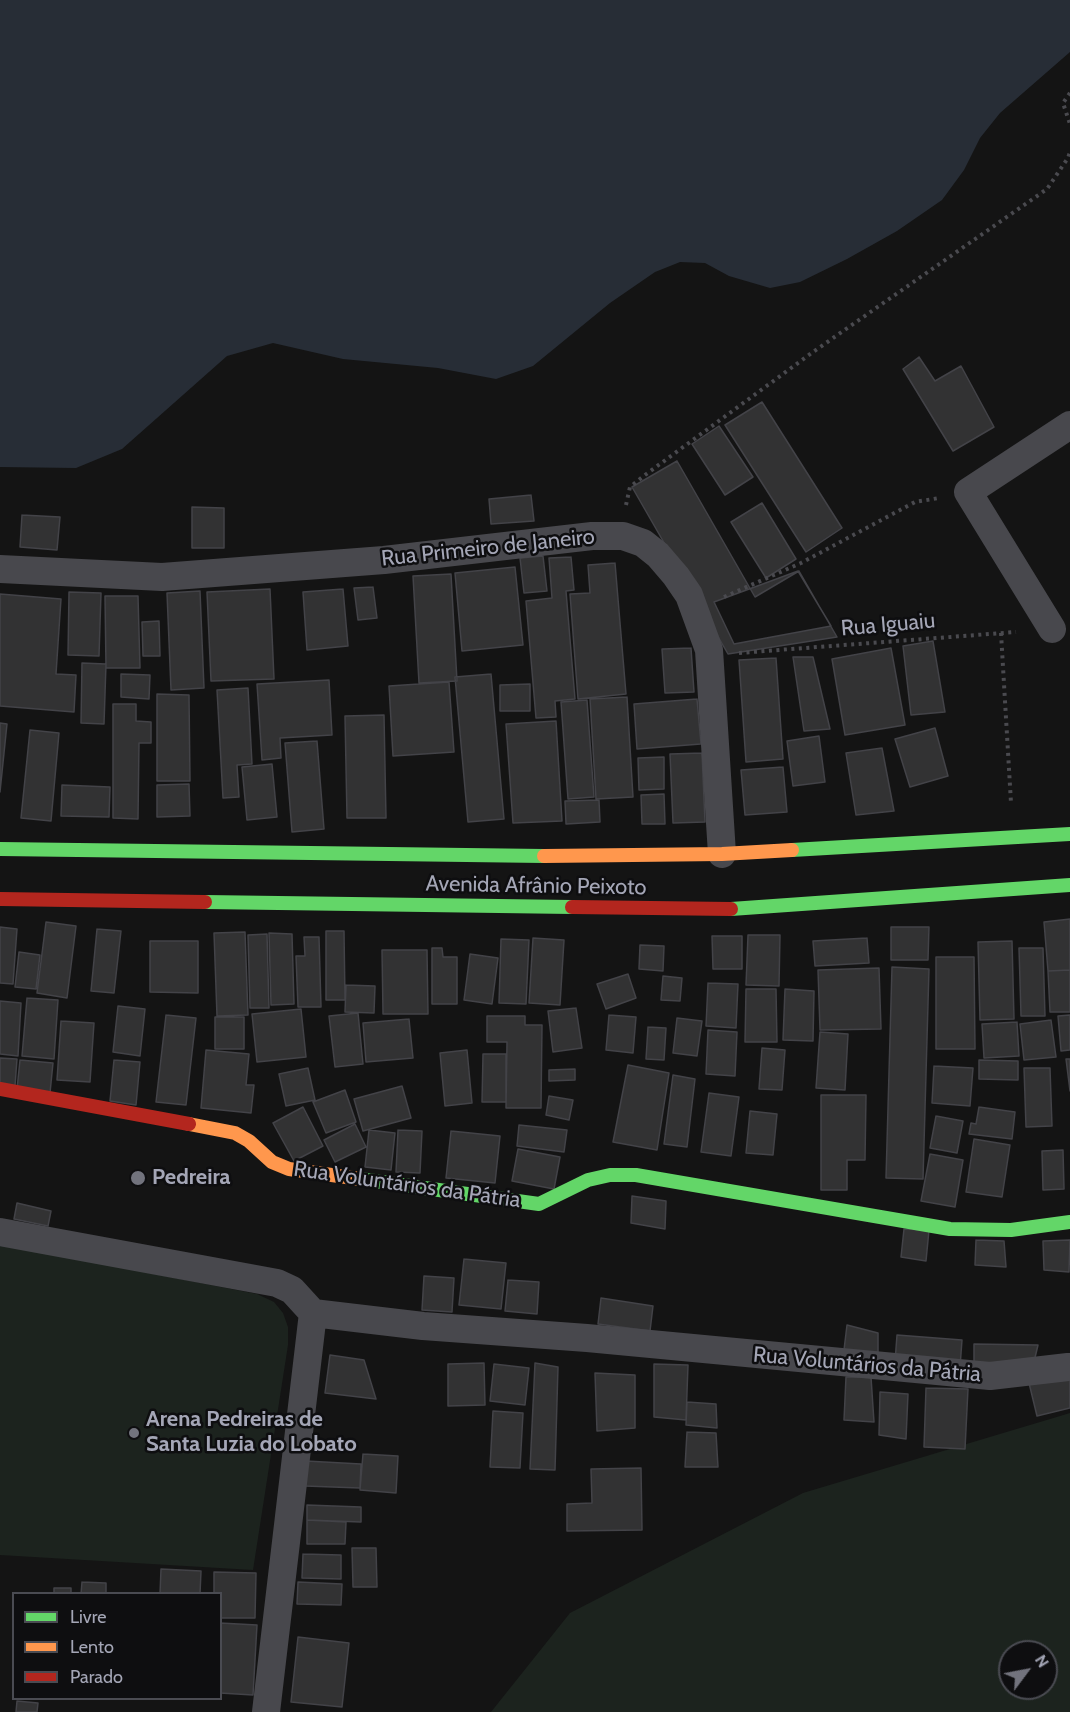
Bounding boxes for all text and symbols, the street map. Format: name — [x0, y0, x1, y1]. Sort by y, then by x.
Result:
street label: Rua Primeiro de Janeiro — [380, 524, 596, 572]
street label: Rua Iguaiu — [840, 608, 936, 642]
street label: Avenida Afrânio Peixoto — [425, 871, 647, 901]
street label: Rua Voluntários da Pátria — [292, 1156, 522, 1214]
place label: Pedreira — [152, 1165, 230, 1191]
marker: Pedreira — [129, 1169, 147, 1187]
street label: Rua Voluntários da Pátria — [752, 1342, 982, 1388]
place label: Arena Pedreiras de Santa Luzia do Lobato — [146, 1407, 357, 1458]
marker: Arena Pedreiras de Santa Luzia do Lobato — [127, 1426, 141, 1440]
legend — [12, 1592, 222, 1700]
text: Livre — [70, 1606, 106, 1628]
text: Lento — [70, 1636, 114, 1658]
north arrow — [998, 1640, 1058, 1700]
text: N — [1031, 1651, 1053, 1671]
text: Parado — [70, 1666, 123, 1688]

